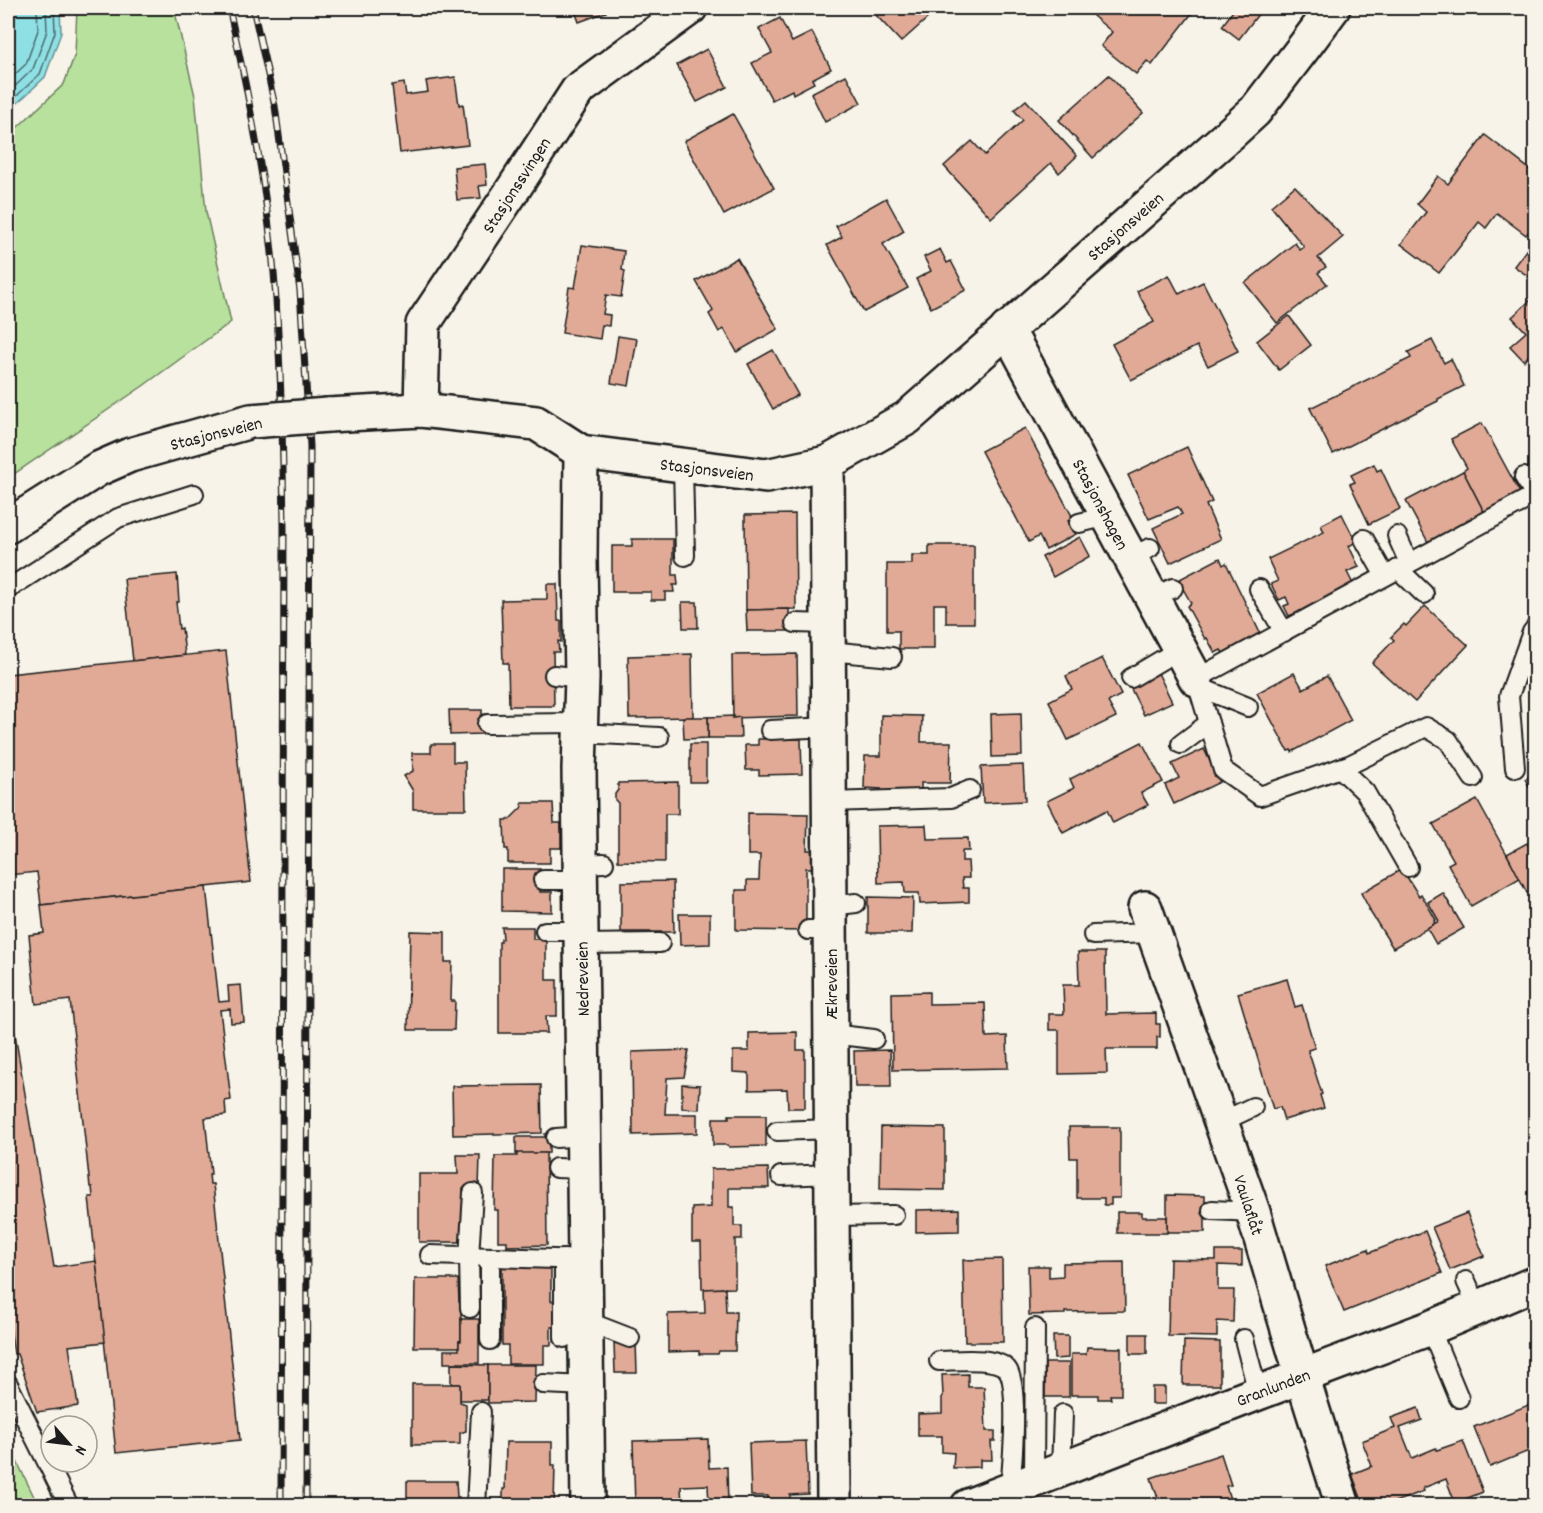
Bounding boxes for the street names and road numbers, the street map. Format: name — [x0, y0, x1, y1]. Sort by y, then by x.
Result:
street label: Stasjonssvingen — [478, 133, 559, 239]
street label: Stasjonsveien — [1083, 188, 1170, 268]
street label: Stasjonsveien — [168, 412, 265, 459]
street label: Stasjonsveien — [658, 453, 755, 490]
street label: Stasjonshagen — [1064, 455, 1133, 555]
street label: Nedreveien — [571, 941, 598, 1017]
street label: Ækreveien — [821, 949, 846, 1019]
street label: Vaulaflåt — [1225, 1172, 1268, 1240]
street label: Granlunden — [1233, 1364, 1315, 1415]

